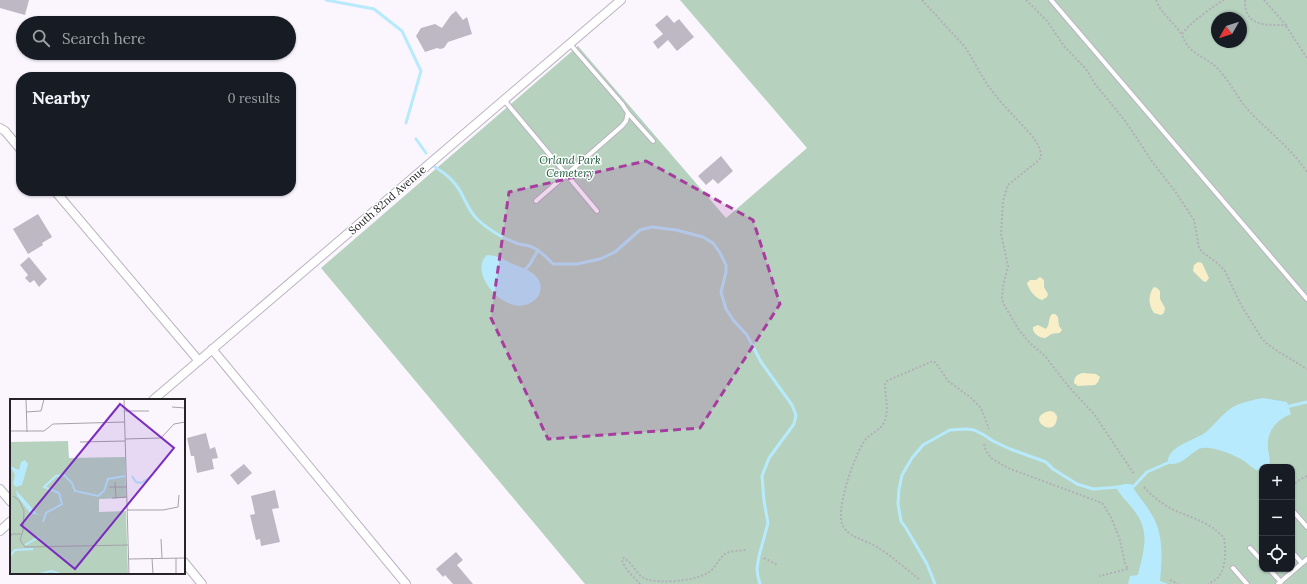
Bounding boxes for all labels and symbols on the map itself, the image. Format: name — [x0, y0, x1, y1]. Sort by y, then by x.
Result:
north arrow — [1211, 12, 1247, 48]
park label: Orland Park Cemetery — [539, 153, 601, 180]
street label: South 82nd Avenue — [345, 162, 429, 238]
inset map — [10, 399, 185, 574]

